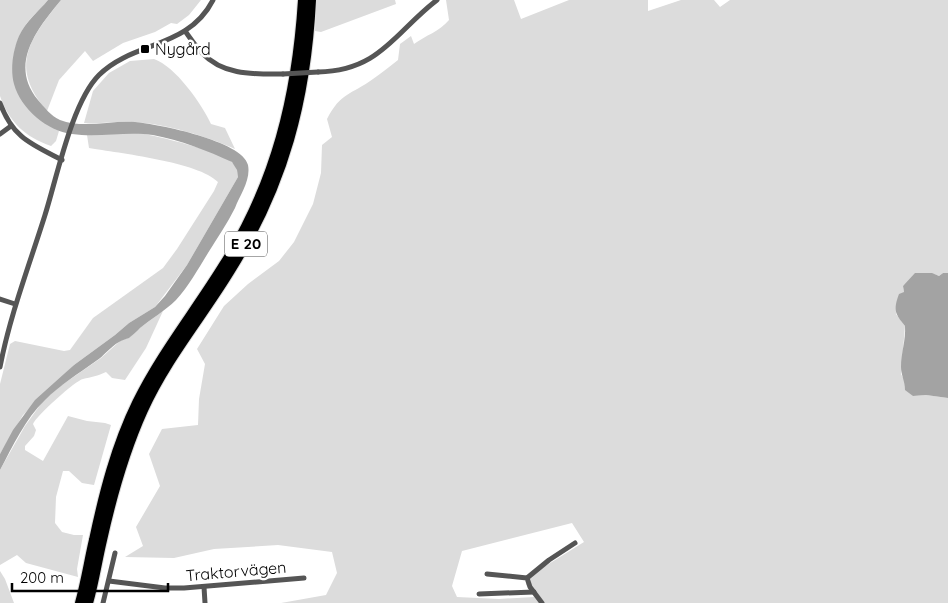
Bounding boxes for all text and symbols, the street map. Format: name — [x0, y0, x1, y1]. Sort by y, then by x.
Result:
place label: Nygård — [155, 39, 211, 59]
marker: Nygård — [139, 43, 151, 55]
road number: E 20 — [225, 232, 267, 256]
street label: Traktorvägen — [185, 557, 287, 585]
scale bar — [12, 560, 169, 592]
text: 200 m — [20, 568, 64, 587]

